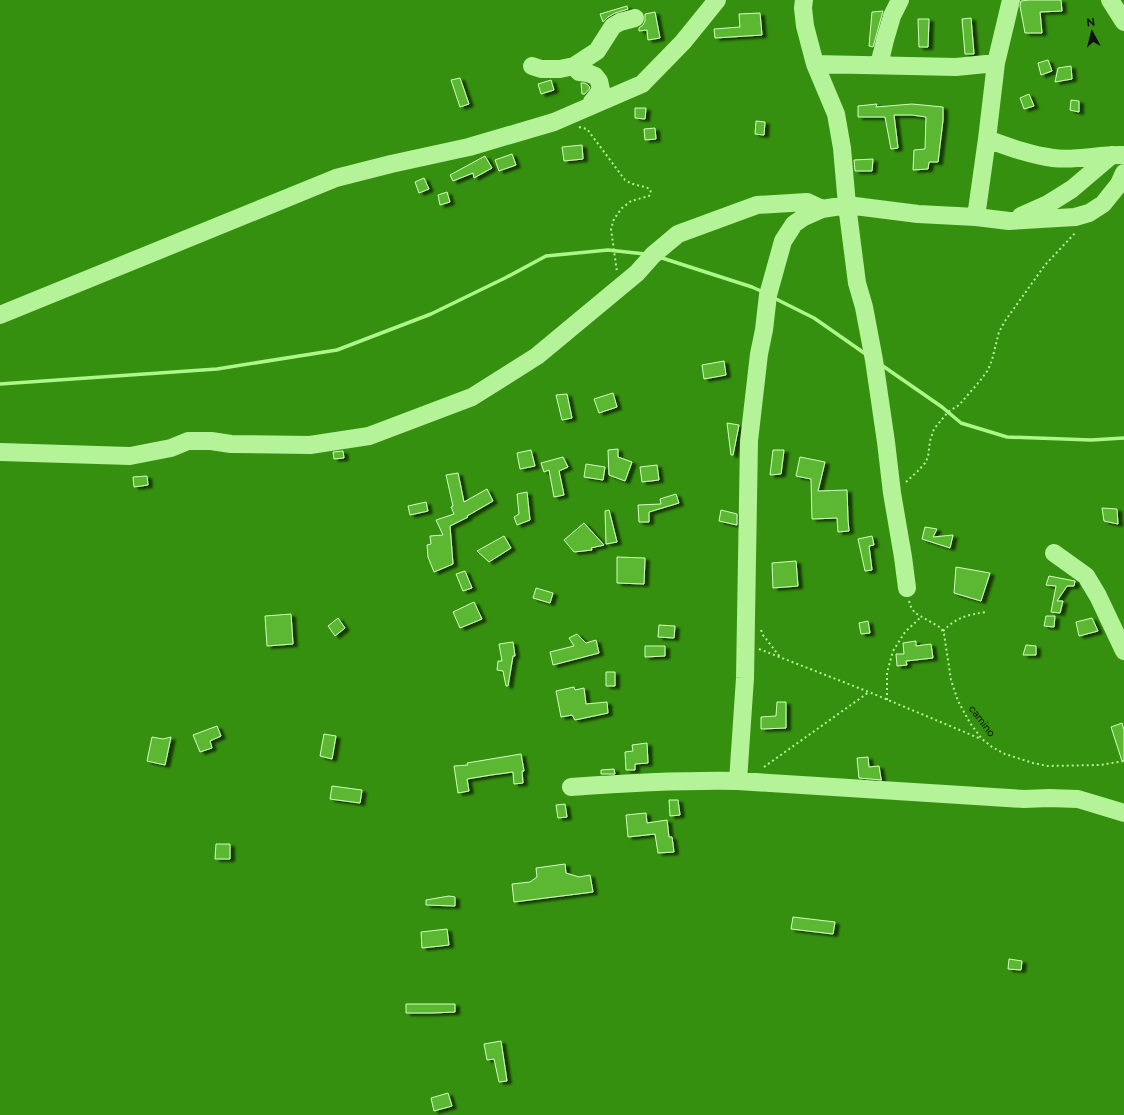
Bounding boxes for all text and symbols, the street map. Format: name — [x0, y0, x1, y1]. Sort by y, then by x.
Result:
north arrow — [1072, 12, 1112, 52]
text: N — [1086, 16, 1096, 30]
street label: camino — [966, 703, 998, 739]

